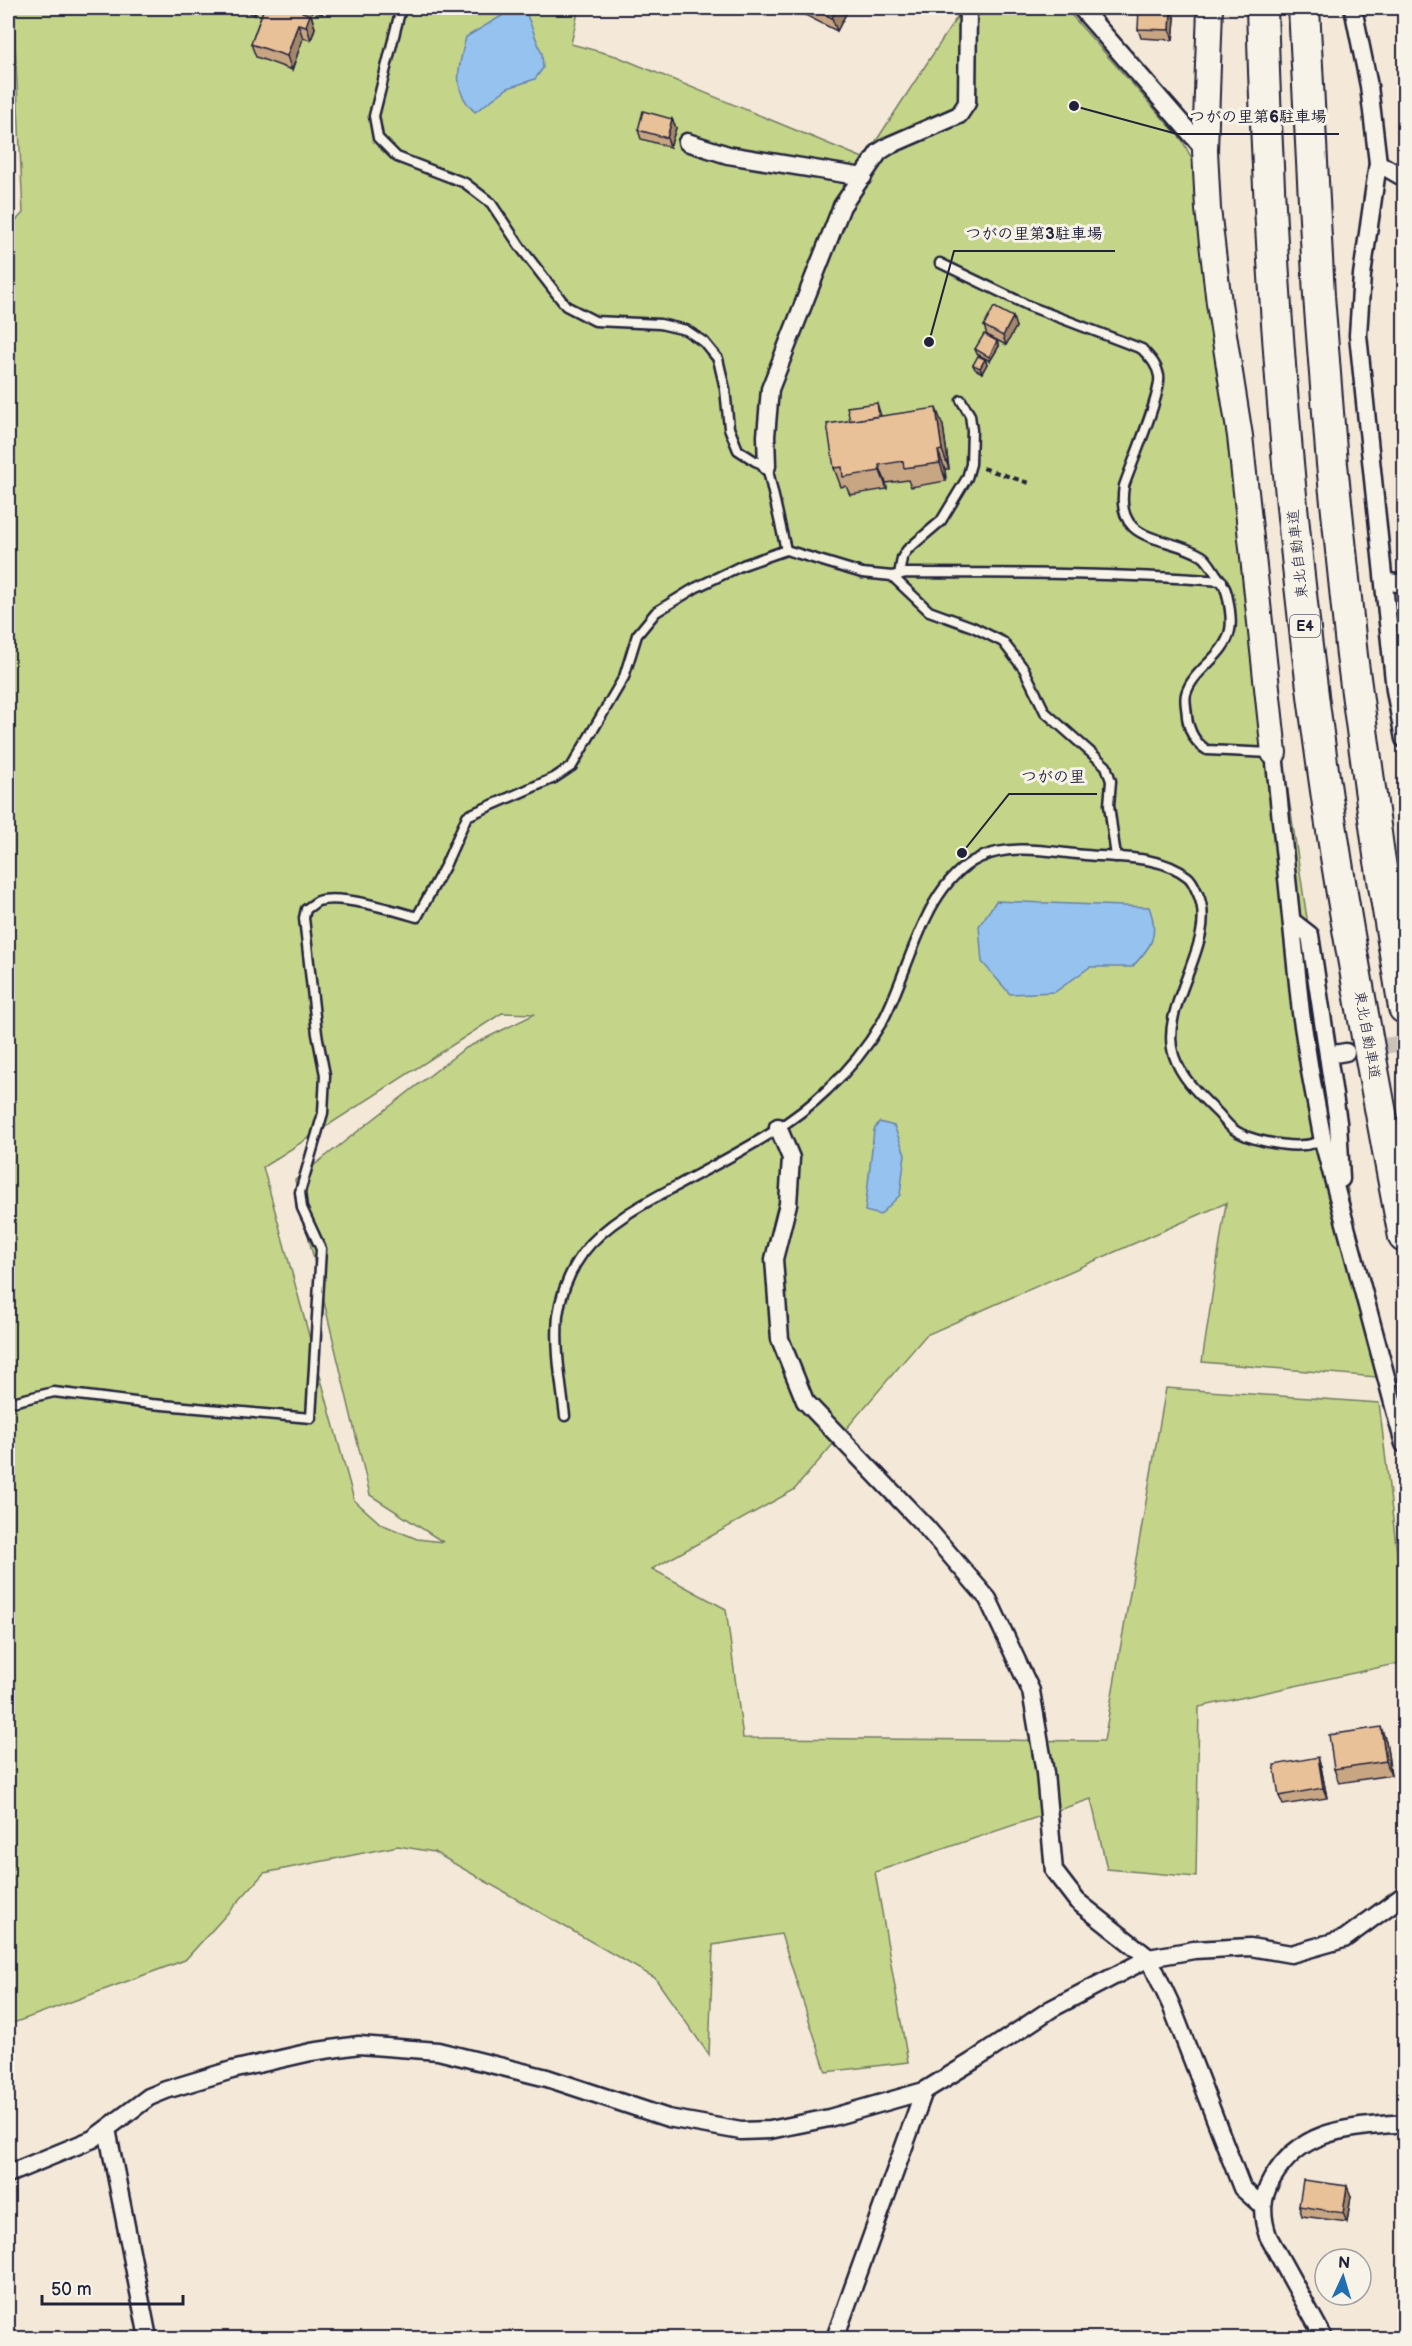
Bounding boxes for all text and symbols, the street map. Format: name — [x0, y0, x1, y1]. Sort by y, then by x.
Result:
callout: つがの里第6駐車場 — [1177, 100, 1339, 134]
text: つがの里第6駐車場 — [1189, 108, 1327, 127]
callout: つがの里第3駐車場 — [954, 217, 1115, 251]
text: つがの里第3駐車場 — [965, 225, 1103, 244]
street label: 東北自動車道 — [1284, 508, 1312, 600]
road number: E4 — [1290, 615, 1320, 637]
callout: つがの里 — [1009, 760, 1097, 794]
text: つがの里 — [1021, 768, 1085, 787]
street label: 東北自動車道 — [1350, 989, 1384, 1081]
north arrow — [1313, 2247, 1373, 2307]
text: N — [1337, 2254, 1351, 2273]
scale bar — [42, 2268, 183, 2306]
text: 50 m — [51, 2279, 92, 2300]

